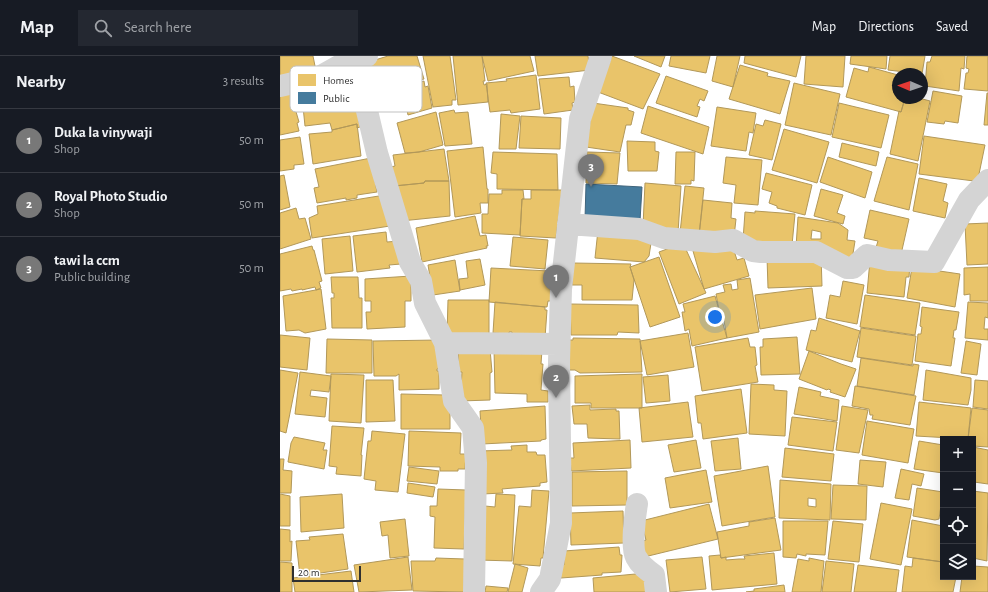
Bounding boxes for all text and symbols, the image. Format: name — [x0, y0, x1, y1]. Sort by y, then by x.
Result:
search box — [78, 10, 358, 46]
icon: search — [92, 17, 114, 39]
text: Map — [20, 18, 54, 37]
text: Search here — [124, 20, 192, 35]
text: Map — [812, 20, 836, 34]
text: Directions — [858, 20, 914, 34]
text: Saved — [936, 20, 968, 34]
legend — [290, 66, 422, 112]
north arrow — [892, 68, 928, 104]
text: Nearby — [16, 73, 66, 90]
text: 3 results — [223, 75, 264, 88]
text: Homes — [323, 75, 354, 86]
text: Public — [323, 93, 350, 104]
text: Duka la vinywaji — [54, 125, 152, 140]
text: 1 — [27, 134, 31, 147]
text: 50 m — [239, 134, 264, 147]
text: Shop — [54, 143, 80, 156]
pin: 3 — [578, 154, 604, 187]
text: Royal Photo Studio — [54, 189, 167, 204]
text: 2 — [26, 198, 32, 211]
text: 50 m — [239, 198, 264, 211]
text: Shop — [54, 207, 80, 220]
text: tawi la ccm — [54, 253, 120, 268]
text: 3 — [26, 262, 32, 275]
text: 50 m — [239, 262, 264, 275]
pin: 1 — [543, 265, 569, 298]
text: Public building — [54, 271, 130, 284]
your location — [705, 307, 725, 327]
pin: 2 — [543, 365, 569, 398]
map controls — [940, 436, 976, 580]
button: + — [940, 436, 976, 472]
button: − — [940, 472, 976, 508]
button: locate — [940, 508, 976, 544]
button: layers — [940, 544, 976, 580]
scale bar — [292, 564, 361, 583]
text: 20 m — [298, 567, 319, 578]

